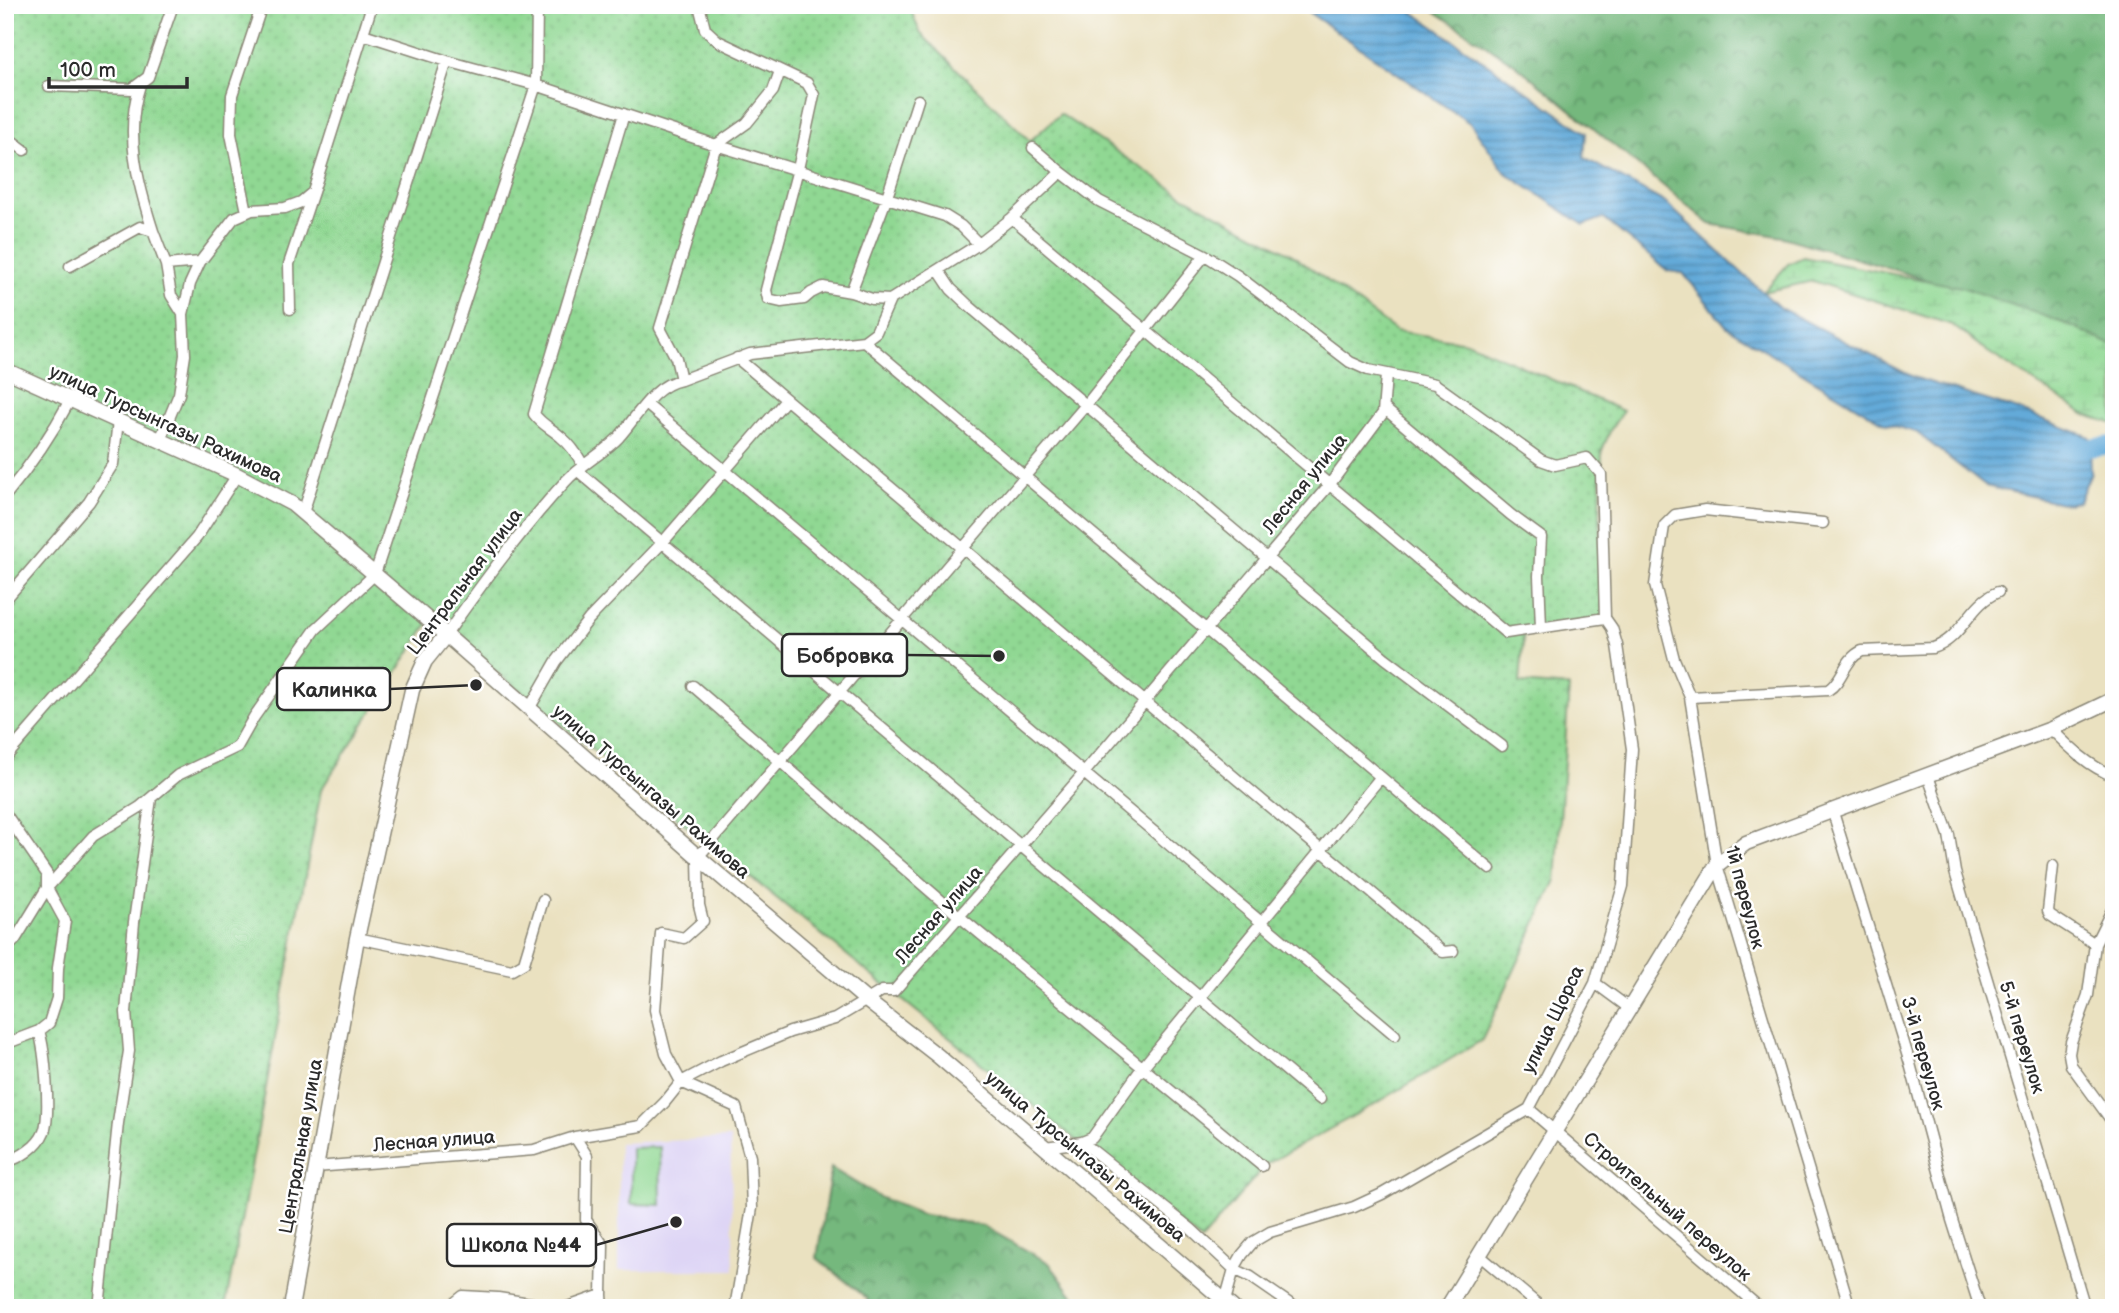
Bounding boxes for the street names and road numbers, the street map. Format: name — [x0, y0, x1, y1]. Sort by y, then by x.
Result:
street label: улица Турсынгазы Рахимова — [45, 360, 285, 488]
street label: Лесная улица — [1257, 429, 1353, 539]
street label: Центральная улица — [403, 504, 528, 660]
street label: улица Турсынгазы Рахимова — [548, 700, 754, 884]
street label: 1й переулок — [1720, 843, 1769, 951]
street label: Лесная улица — [890, 861, 988, 969]
street label: улица Щорса — [1517, 962, 1589, 1077]
street label: 5-й переулок — [1994, 978, 2050, 1096]
street label: 3-й переулок — [1895, 994, 1950, 1113]
street label: Центральная улица — [275, 1057, 328, 1235]
street label: улица Турсынгазы Рахимова — [980, 1067, 1190, 1248]
street label: Лесная улица — [371, 1126, 496, 1157]
street label: Строительный переулок — [1578, 1128, 1756, 1286]

